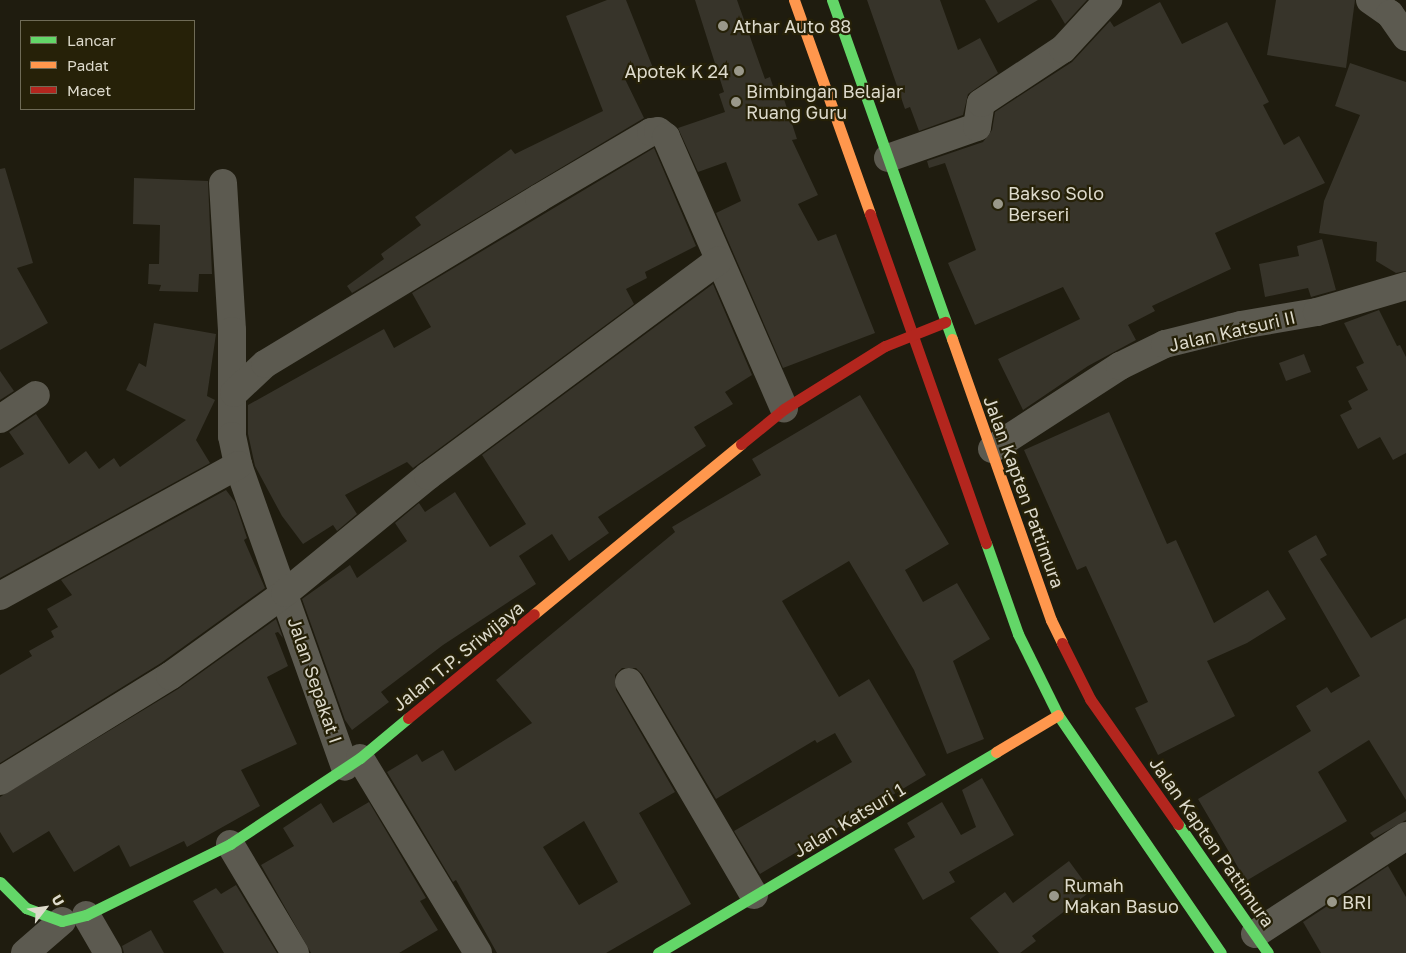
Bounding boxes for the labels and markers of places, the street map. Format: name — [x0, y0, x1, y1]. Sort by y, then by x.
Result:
place label: Athar Auto 88 — [733, 15, 851, 37]
marker: Athar Auto 88 — [717, 20, 729, 32]
place label: Apotek K 24 — [624, 60, 729, 82]
marker: Apotek K 24 — [733, 65, 745, 77]
place label: Bimbingan Belajar Ruang Guru — [746, 81, 903, 124]
marker: Bimbingan Belajar Ruang Guru — [730, 96, 742, 108]
place label: Bakso Solo Berseri — [1008, 183, 1104, 225]
marker: Bakso Solo Berseri — [992, 198, 1004, 210]
place label: Rumah Makan Basuo — [1064, 875, 1179, 918]
marker: Rumah Makan Basuo — [1048, 890, 1060, 902]
place label: BRI — [1342, 891, 1372, 913]
marker: BRI — [1326, 896, 1338, 908]

